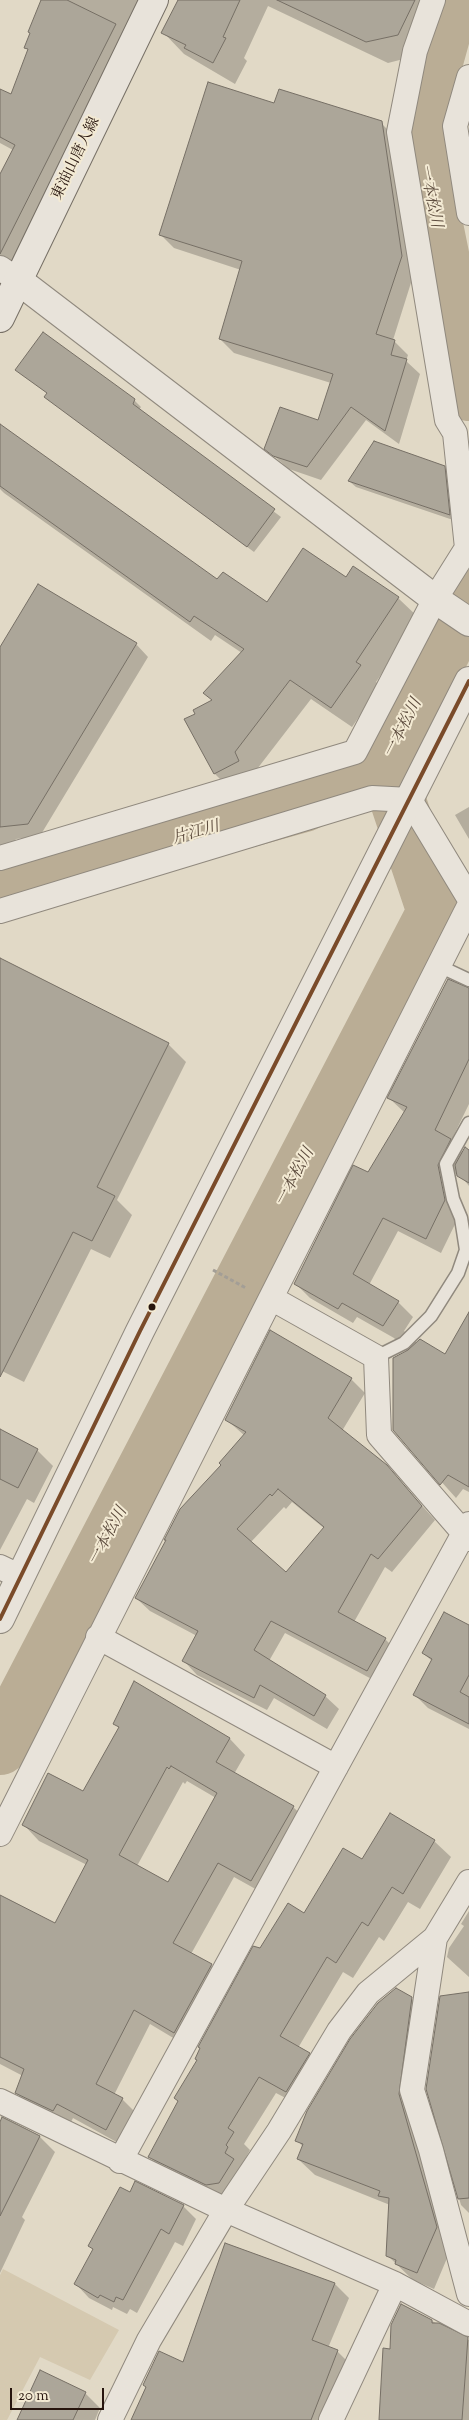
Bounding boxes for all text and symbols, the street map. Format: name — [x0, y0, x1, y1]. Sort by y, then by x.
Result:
street label: 東油山唐人線 — [49, 115, 105, 203]
water label: 一本松川 — [413, 163, 445, 229]
water label: 一本松川 — [381, 696, 427, 762]
water label: 片江川 — [170, 818, 222, 850]
water label: 一本松川 — [273, 1145, 319, 1211]
unlabelled marker — [147, 1302, 157, 1312]
water label: 一本松川 — [86, 1504, 132, 1570]
scale bar — [12, 2378, 106, 2410]
text: 20 m — [18, 2386, 49, 2407]

